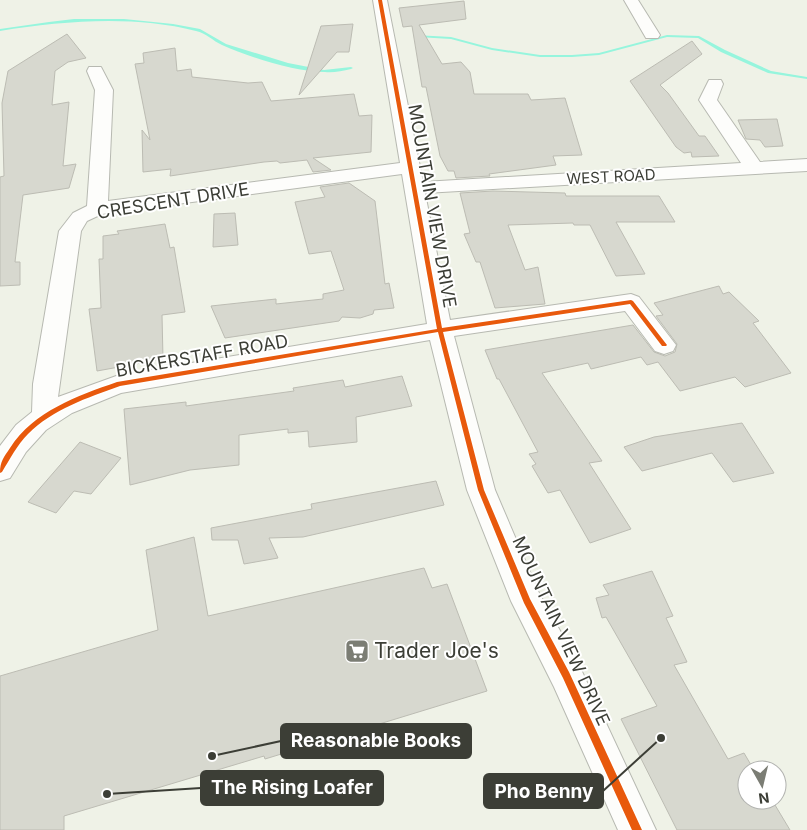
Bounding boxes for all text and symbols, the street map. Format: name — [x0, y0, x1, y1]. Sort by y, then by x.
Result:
street label: MOUNTAIN VIEW DRIVE — [404, 102, 461, 309]
street label: WEST ROAD — [566, 165, 656, 188]
street label: CRESCENT DRIVE — [95, 178, 251, 223]
street label: BICKERSTAFF ROAD — [114, 330, 290, 381]
street label: MOUNTAIN VIEW DRIVE — [508, 533, 615, 729]
supermarket icon: Trader Joe's — [344, 638, 370, 664]
place label: Trader Joe's — [374, 638, 499, 663]
callout: Reasonable Books — [281, 724, 471, 758]
text: Reasonable Books — [291, 729, 461, 752]
north arrow — [737, 760, 787, 810]
callout: The Rising Loafer — [201, 771, 383, 805]
callout: Pho Benny — [484, 774, 603, 808]
text: The Rising Loafer — [211, 776, 373, 799]
text: Pho Benny — [495, 780, 594, 803]
text: N — [757, 789, 770, 808]

